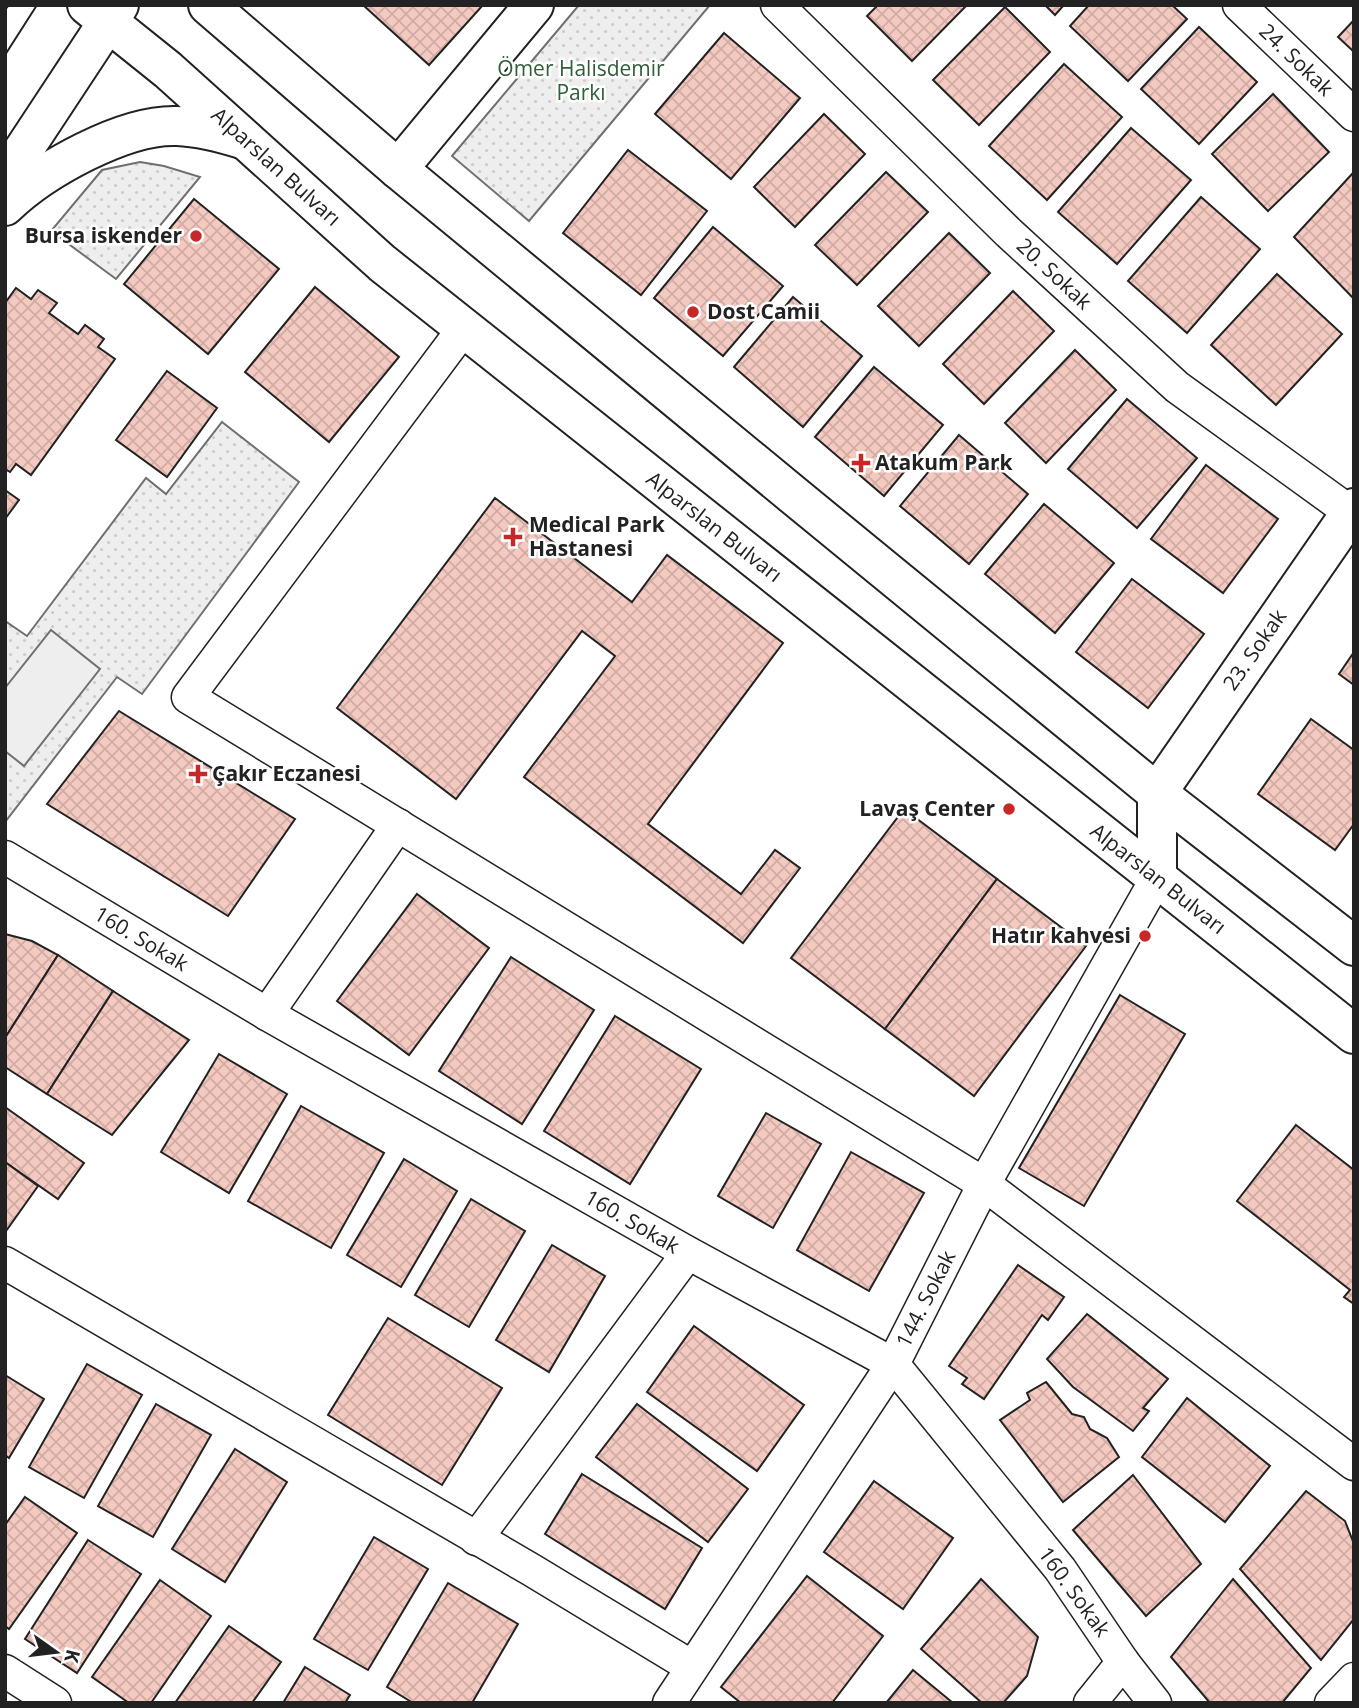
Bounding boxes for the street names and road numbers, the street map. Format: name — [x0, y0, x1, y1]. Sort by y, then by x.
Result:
street label: 24. Sokak — [1254, 17, 1340, 102]
street label: Alparslan Bulvarı — [206, 101, 347, 232]
street label: 20. Sokak — [1011, 231, 1098, 315]
street label: Alparslan Bulvarı — [641, 464, 788, 588]
street label: 23. Sokak — [1216, 603, 1292, 695]
street label: Alparslan Bulvarı — [1085, 816, 1232, 940]
street label: 160. Sokak — [89, 899, 194, 977]
street label: 160. Sokak — [580, 1183, 685, 1259]
street label: 144. Sokak — [889, 1245, 961, 1352]
street label: 160. Sokak — [1033, 1541, 1117, 1642]

